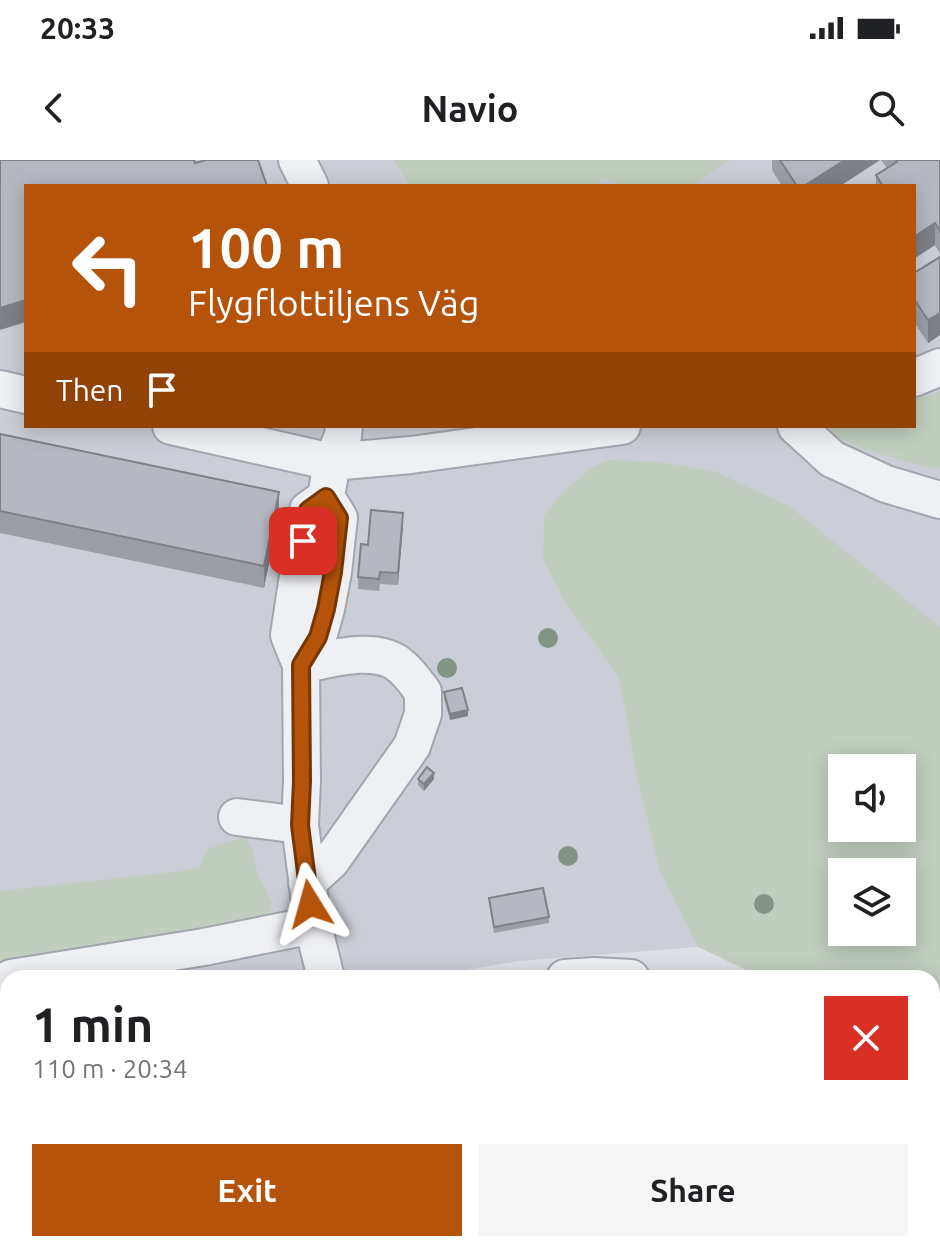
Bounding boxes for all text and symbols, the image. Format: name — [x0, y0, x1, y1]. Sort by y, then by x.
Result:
text: 20:33 — [40, 11, 115, 45]
icon: back — [32, 86, 76, 130]
icon: search — [864, 86, 908, 130]
text: Navio — [422, 88, 518, 129]
icon: left — [56, 216, 160, 320]
text: 100 m — [188, 216, 344, 279]
text: Flygflottiljens Väg — [188, 282, 480, 323]
icon: arrive — [140, 368, 184, 412]
text: Then — [56, 373, 124, 407]
pin — [269, 507, 337, 575]
icon: arrive — [281, 519, 325, 563]
map controls — [828, 754, 916, 946]
button: sound — [828, 754, 916, 842]
button: layers — [828, 858, 916, 946]
position arrow — [268, 862, 352, 946]
button: close — [824, 996, 908, 1080]
text: 1 min — [32, 997, 153, 1051]
text: 110 m · 20:34 — [32, 1054, 188, 1083]
button: Exit — [32, 1144, 462, 1236]
button: Share — [478, 1144, 908, 1236]

